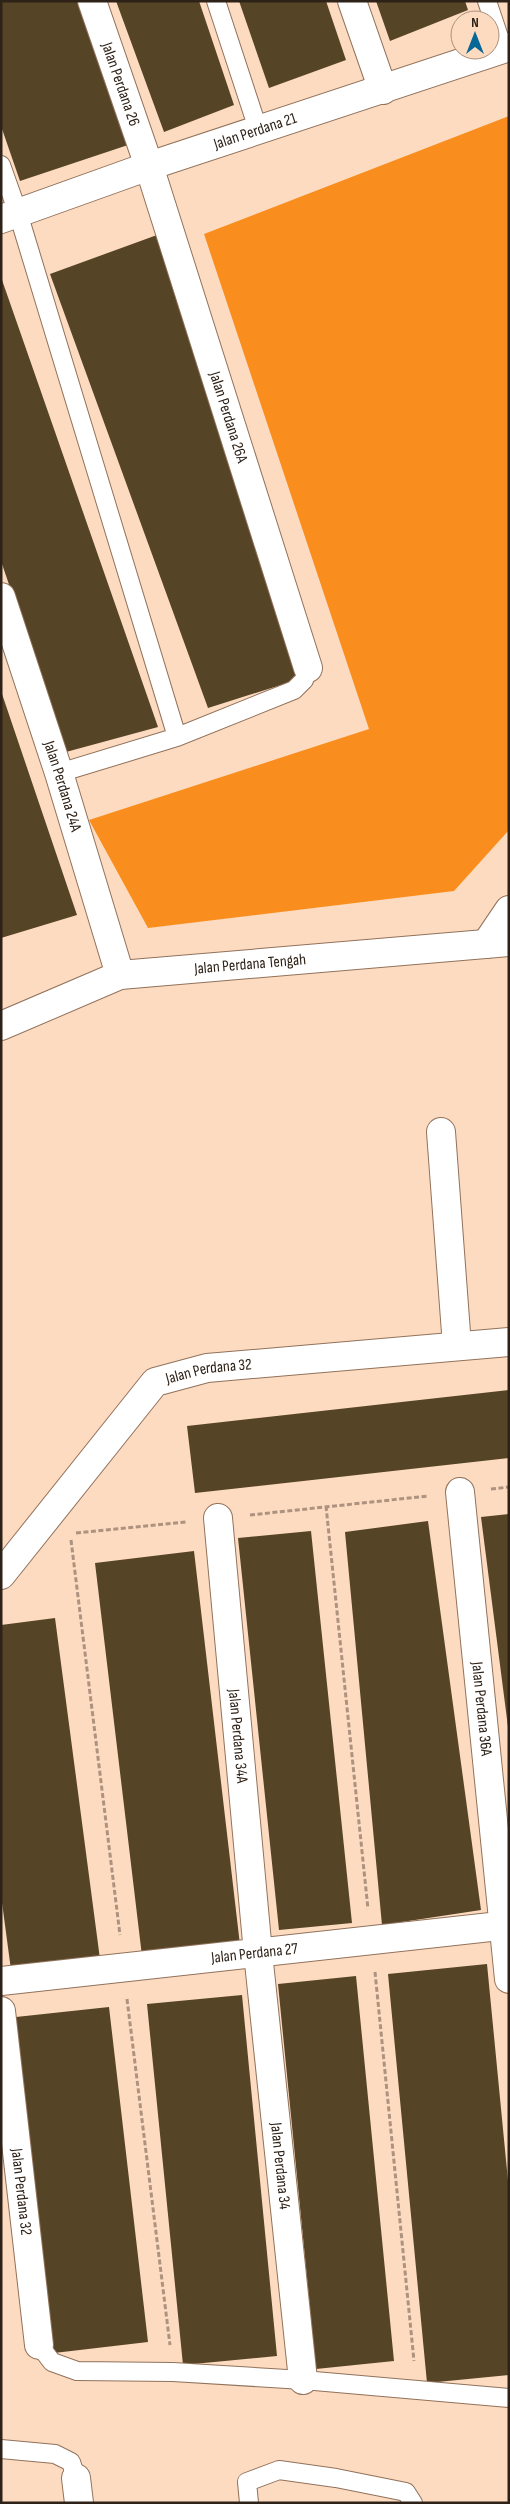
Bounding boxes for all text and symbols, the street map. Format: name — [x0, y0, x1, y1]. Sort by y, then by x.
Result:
north arrow — [450, 10, 500, 60]
text: N — [471, 14, 479, 31]
street label: Jalan Perdana 26 — [97, 39, 144, 129]
street label: Jalan Perdana 21 — [210, 108, 299, 154]
street label: Jalan Perdana 26A — [205, 368, 252, 465]
street label: Jalan Perdana 24A — [39, 737, 86, 834]
street label: Jalan Perdana Tengah — [192, 950, 307, 978]
street label: Jalan Perdana 32 — [163, 1355, 253, 1388]
street label: Jalan Perdana 36A — [468, 1660, 496, 1757]
street label: Jalan Perdana 34A — [224, 1687, 252, 1784]
street label: Jalan Perdana 27 — [209, 1939, 299, 1967]
street label: Jalan Perdana 34 — [266, 2121, 295, 2211]
street label: Jalan Perdana 32 — [7, 2146, 36, 2236]

